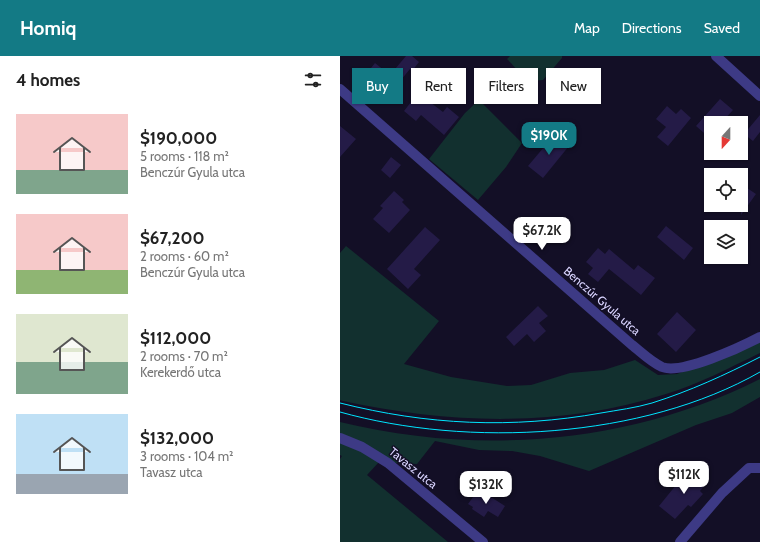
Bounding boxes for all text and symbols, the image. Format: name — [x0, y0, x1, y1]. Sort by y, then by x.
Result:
text: Homiq — [20, 17, 76, 40]
text: Map — [574, 19, 600, 37]
text: Directions — [622, 19, 682, 37]
text: Saved — [704, 19, 740, 37]
chip: Buy — [352, 68, 403, 104]
chip: Rent — [411, 68, 466, 104]
chip: Filters — [474, 68, 538, 104]
chip: New — [546, 68, 601, 104]
icon: filters — [302, 69, 324, 91]
text: 4 homes — [16, 70, 80, 90]
north arrow — [704, 116, 748, 160]
map controls — [704, 116, 748, 264]
pin: $190K — [521, 122, 577, 156]
text: $190K — [531, 127, 567, 143]
text: $190,000 — [140, 128, 217, 148]
icon: home — [48, 130, 96, 178]
text: 5 rooms · 118 m² — [140, 148, 229, 164]
text: Benczúr Gyula utca — [140, 164, 245, 180]
button: locate — [704, 168, 748, 212]
pin: $67.2K — [509, 217, 575, 251]
button: layers — [704, 220, 748, 264]
text: $67.2K — [523, 222, 561, 238]
text: $67,200 — [140, 228, 204, 248]
icon: home — [48, 230, 96, 278]
text: 2 rooms · 60 m² — [140, 248, 229, 264]
street label: Benczúr Gyula utca — [561, 263, 644, 338]
text: Benczúr Gyula utca — [140, 264, 245, 280]
text: $112,000 — [140, 328, 211, 348]
icon: home — [48, 330, 96, 378]
text: 2 rooms · 70 m² — [140, 348, 228, 364]
text: Kerekerdő utca — [140, 364, 221, 380]
text: $132,000 — [140, 428, 214, 448]
icon: home — [48, 430, 96, 478]
street label: Tavasz utca — [386, 444, 441, 492]
text: 3 rooms · 104 m² — [140, 448, 233, 464]
pin: $112K — [656, 461, 712, 495]
text: Tavasz utca — [140, 464, 202, 480]
text: $112K — [668, 466, 700, 482]
pin: $132K — [458, 471, 514, 505]
text: $132K — [469, 476, 503, 492]

